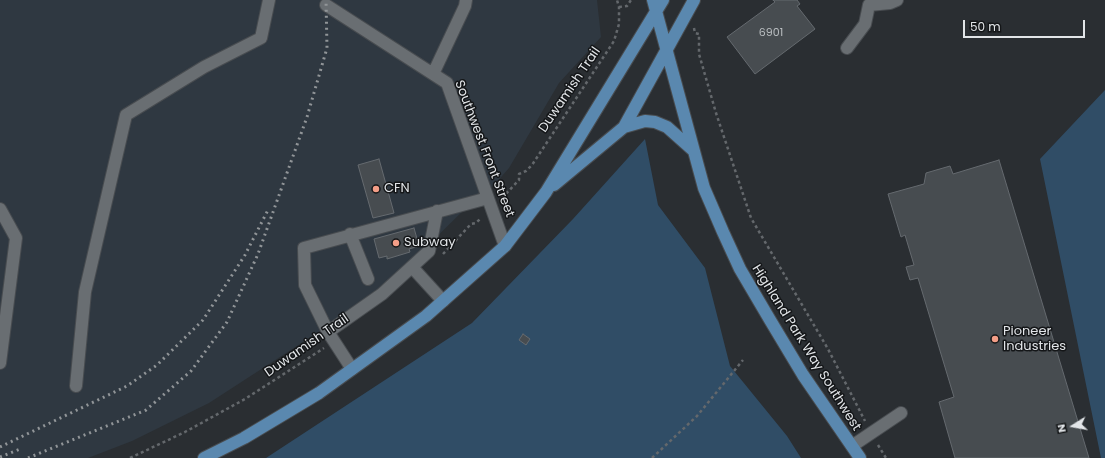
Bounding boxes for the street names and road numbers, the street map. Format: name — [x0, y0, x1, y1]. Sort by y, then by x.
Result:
street label: Duwamish Trail — [536, 45, 604, 135]
street label: Southwest Front Street — [451, 78, 517, 220]
street label: Highland Park Way Southwest — [748, 262, 864, 434]
street label: Duwamish Trail — [262, 311, 352, 381]

